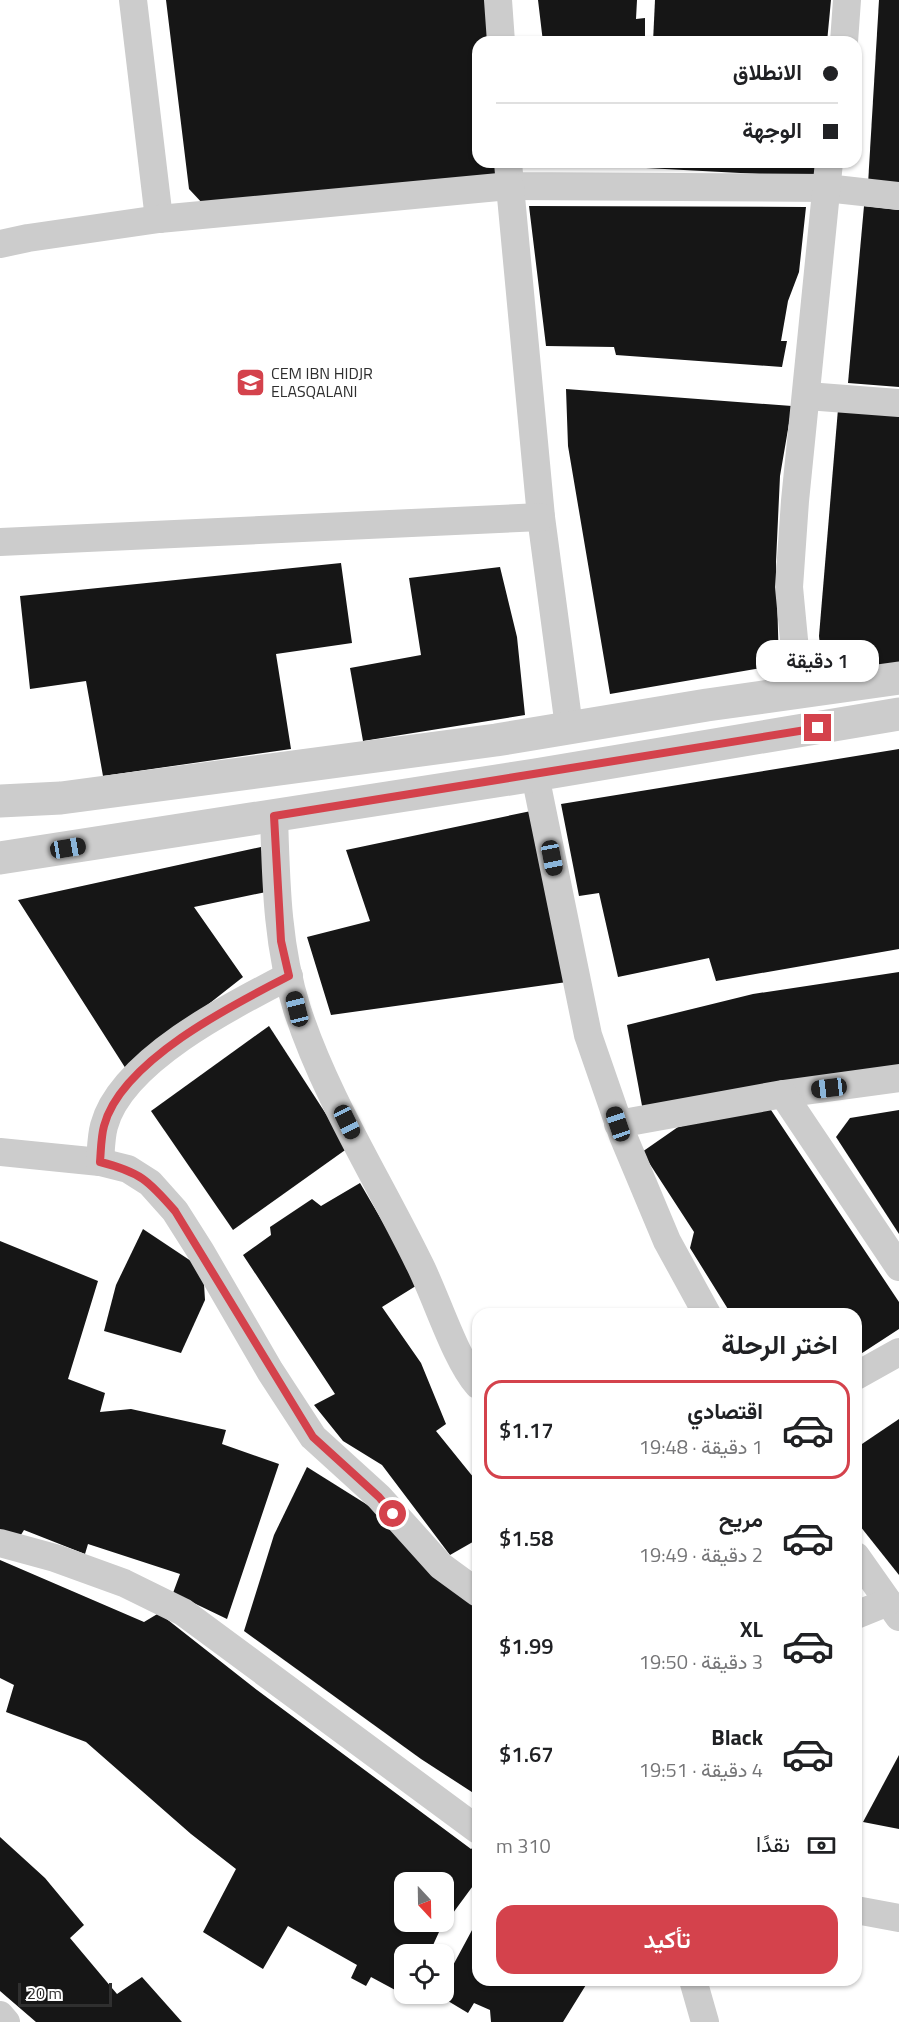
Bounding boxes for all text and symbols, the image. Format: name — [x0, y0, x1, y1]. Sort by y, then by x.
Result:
text: الانطلاق — [733, 55, 802, 89]
text: الوجهة — [742, 113, 802, 147]
place label: CEM IBN HIDJR ELASQALANI — [271, 361, 373, 403]
school or university icon: CEM IBN HIDJR ELASQALANI — [234, 366, 266, 398]
callout: 1 دقيقة — [756, 641, 880, 683]
text: 1 دقيقة — [786, 645, 849, 676]
route end — [804, 714, 831, 741]
car — [49, 836, 87, 860]
car — [540, 839, 564, 877]
car — [284, 989, 310, 1029]
car — [810, 1077, 848, 1099]
car — [331, 1102, 363, 1142]
car — [604, 1104, 632, 1144]
text: اختر الرحلة — [721, 1323, 838, 1364]
text: اقتصادي — [687, 1394, 763, 1428]
icon: car — [781, 1403, 835, 1457]
text: $1.17 — [499, 1413, 554, 1447]
text: 1 دقيقة · 19:48 — [639, 1431, 763, 1462]
route start — [379, 1500, 406, 1527]
text: مريح — [719, 1502, 763, 1536]
icon: car — [781, 1511, 835, 1565]
text: $1.58 — [499, 1521, 554, 1555]
text: 2 دقيقة · 19:49 — [639, 1539, 763, 1570]
text: XL — [740, 1612, 763, 1646]
icon: car — [781, 1619, 835, 1673]
text: $1.99 — [499, 1629, 554, 1663]
text: 3 دقيقة · 19:50 — [639, 1646, 763, 1677]
text: Black — [711, 1720, 763, 1754]
icon: car — [781, 1727, 835, 1781]
text: $1.67 — [499, 1737, 554, 1771]
text: 4 دقيقة · 19:51 — [639, 1754, 763, 1785]
text: نقدًا — [756, 1827, 790, 1861]
icon: cash — [805, 1829, 838, 1862]
text: 310 m — [496, 1830, 551, 1861]
north arrow — [394, 1872, 454, 1932]
map controls — [394, 1872, 454, 2004]
button: تأكيد — [496, 1905, 838, 1974]
button: locate — [394, 1944, 454, 2004]
scale bar — [18, 1980, 112, 2008]
text: 20 m — [27, 1981, 62, 2005]

